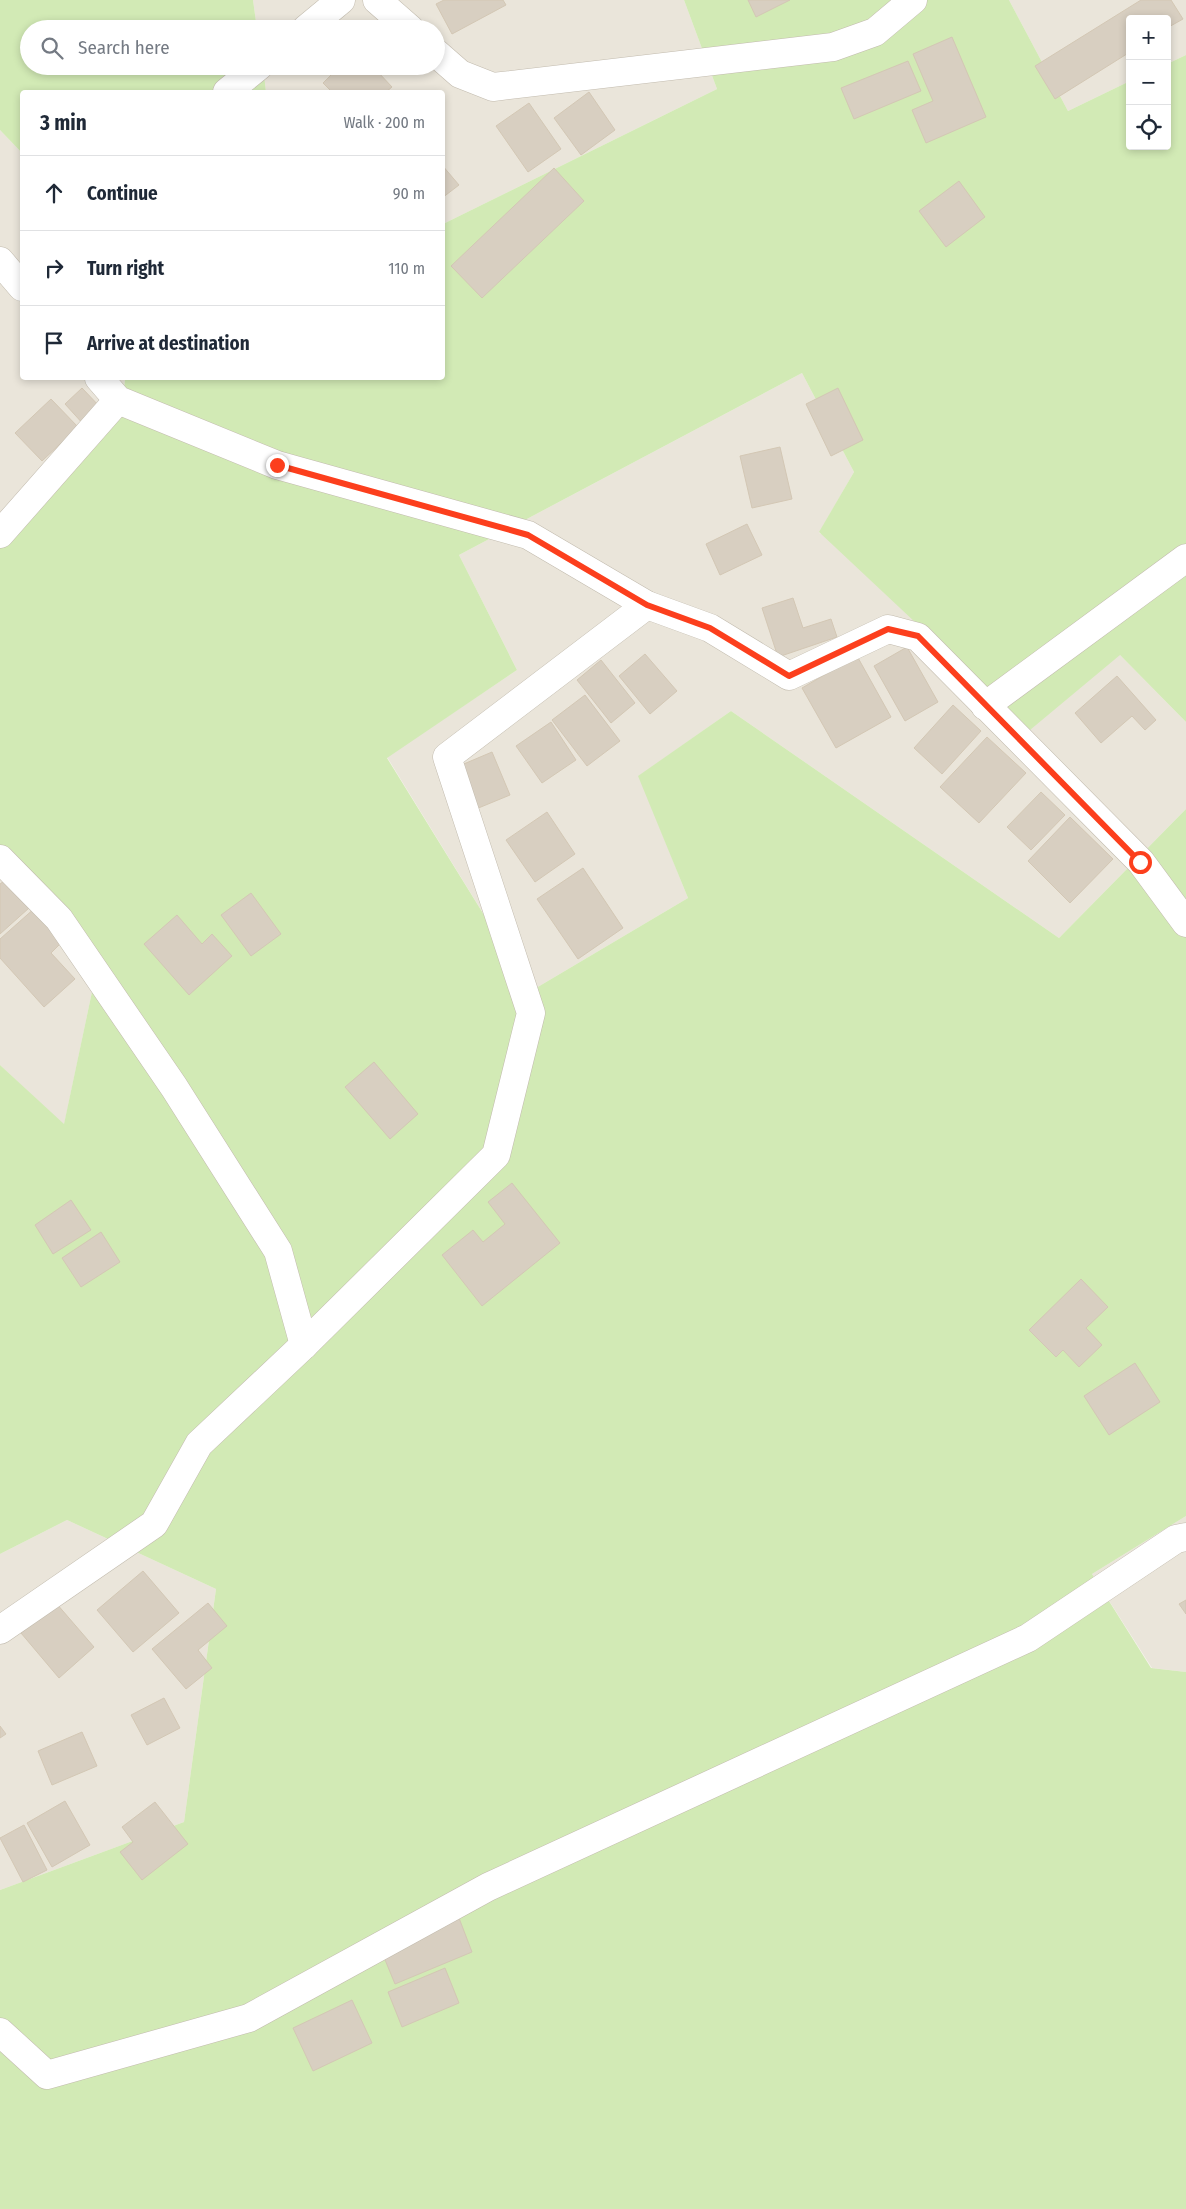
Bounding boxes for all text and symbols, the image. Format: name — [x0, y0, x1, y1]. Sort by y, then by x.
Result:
map controls — [1126, 15, 1171, 150]
button: + — [1126, 15, 1171, 60]
search box — [20, 20, 445, 75]
icon: search — [38, 34, 66, 62]
text: Search here — [78, 36, 170, 59]
button: − — [1126, 60, 1171, 105]
button: locate — [1126, 105, 1171, 150]
text: 3 min — [40, 110, 87, 136]
text: Walk · 200 m — [343, 113, 425, 132]
icon: ahead — [40, 179, 68, 207]
text: Continue — [87, 182, 158, 205]
text: 90 m — [393, 184, 425, 203]
icon: right — [40, 254, 68, 282]
text: Turn right — [87, 257, 164, 280]
text: 110 m — [388, 259, 425, 278]
icon: arrive — [40, 329, 68, 357]
text: Arrive at destination — [87, 332, 250, 355]
route end — [266, 454, 289, 477]
route start — [1129, 851, 1152, 874]

